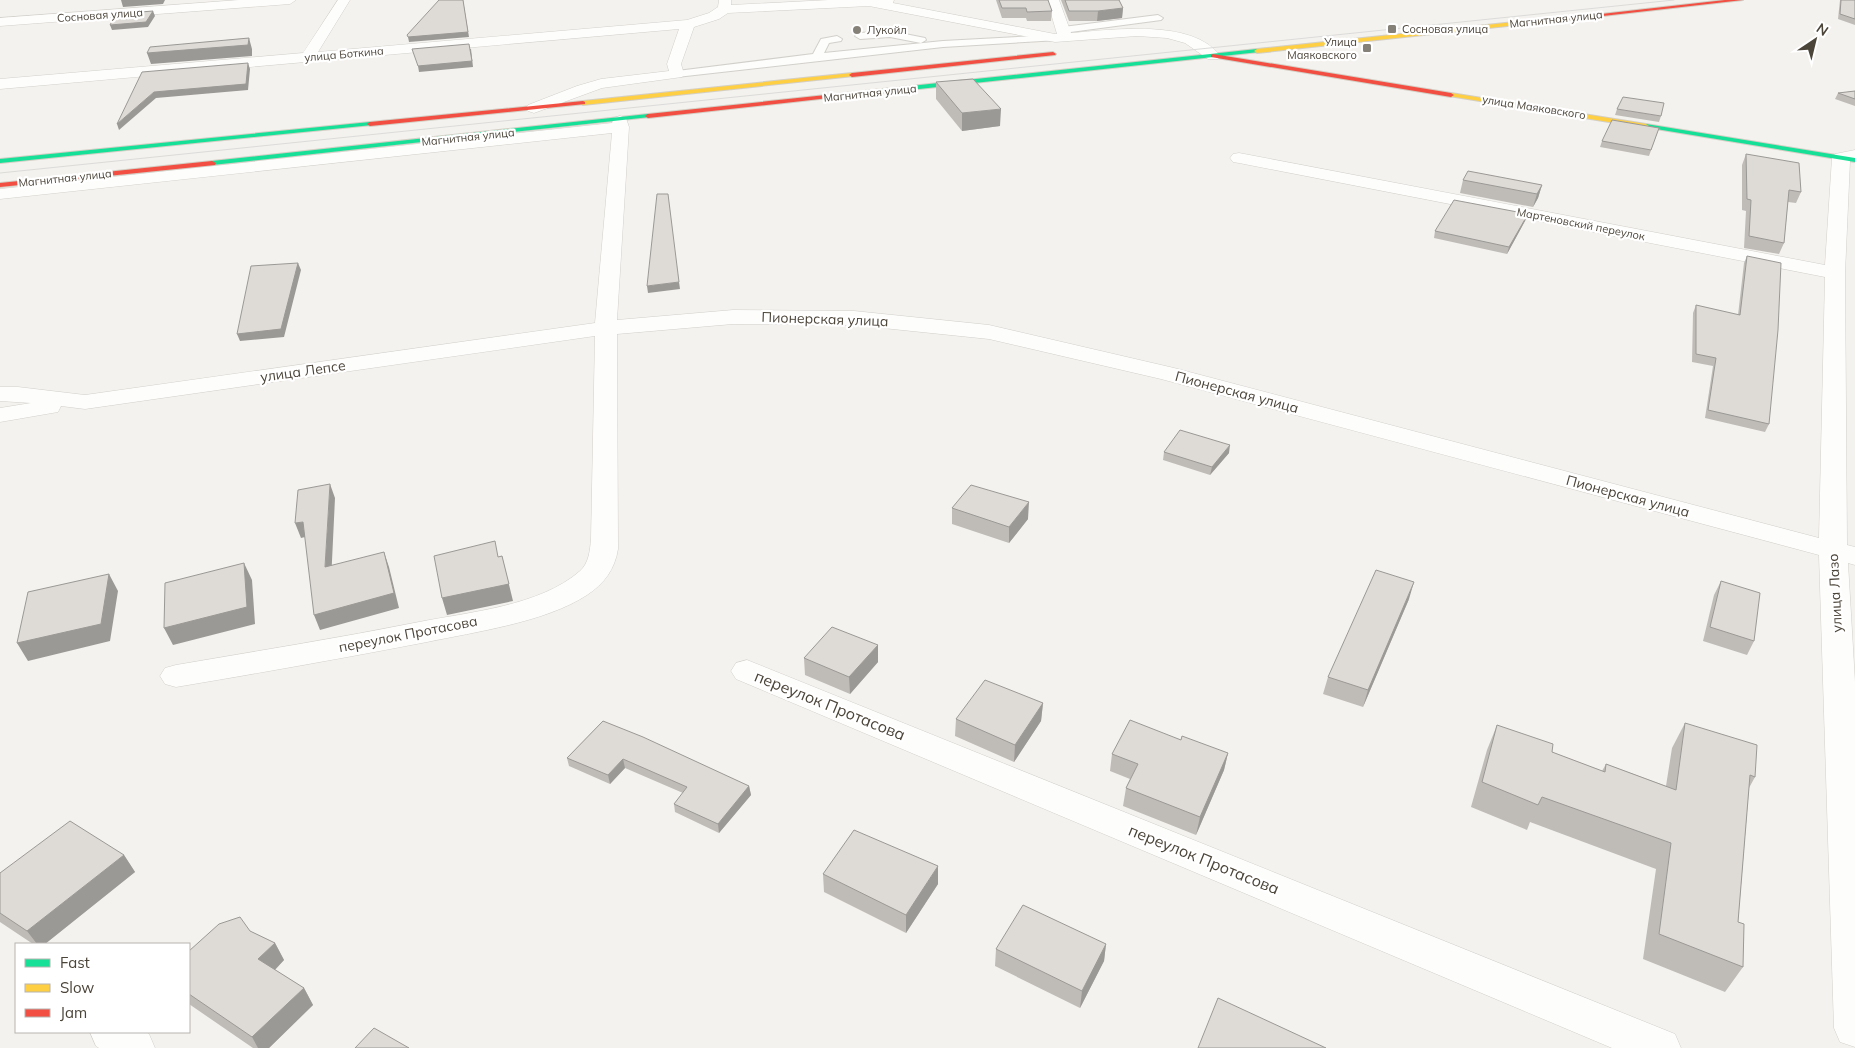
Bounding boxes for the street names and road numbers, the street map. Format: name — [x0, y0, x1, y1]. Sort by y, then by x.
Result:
street label: Сосновая улица — [57, 5, 143, 25]
street label: Магнитная улица — [1509, 7, 1603, 31]
street label: улица Боткина — [304, 44, 384, 64]
street label: Магнитная улица — [823, 81, 917, 105]
street label: улица Маяковского — [1481, 92, 1587, 122]
street label: Магнитная улица — [421, 125, 515, 149]
street label: Магнитная улица — [18, 166, 112, 190]
street label: Мартеновский переулок — [1516, 205, 1646, 243]
street label: Пионерская улица — [761, 308, 889, 330]
street label: улица Лепсе — [259, 356, 347, 386]
street label: Пионерская улица — [1173, 367, 1301, 417]
street label: Пионерская улица — [1564, 471, 1692, 521]
street label: улица Лазо — [1824, 553, 1846, 633]
street label: переулок Протасова — [337, 612, 479, 656]
street label: переулок Протасова — [752, 666, 908, 744]
street label: переулок Протасова — [1126, 820, 1282, 898]

